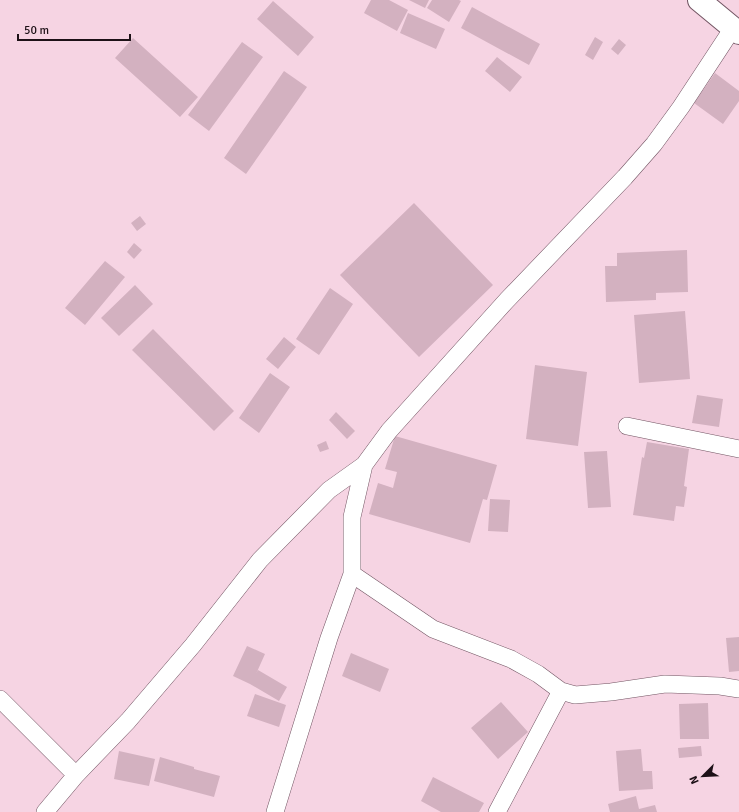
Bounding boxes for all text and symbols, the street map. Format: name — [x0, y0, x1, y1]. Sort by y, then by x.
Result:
scale bar — [18, 16, 130, 42]
text: 50 m — [24, 23, 49, 38]
north arrow — [683, 756, 723, 796]
text: N — [687, 774, 702, 786]

